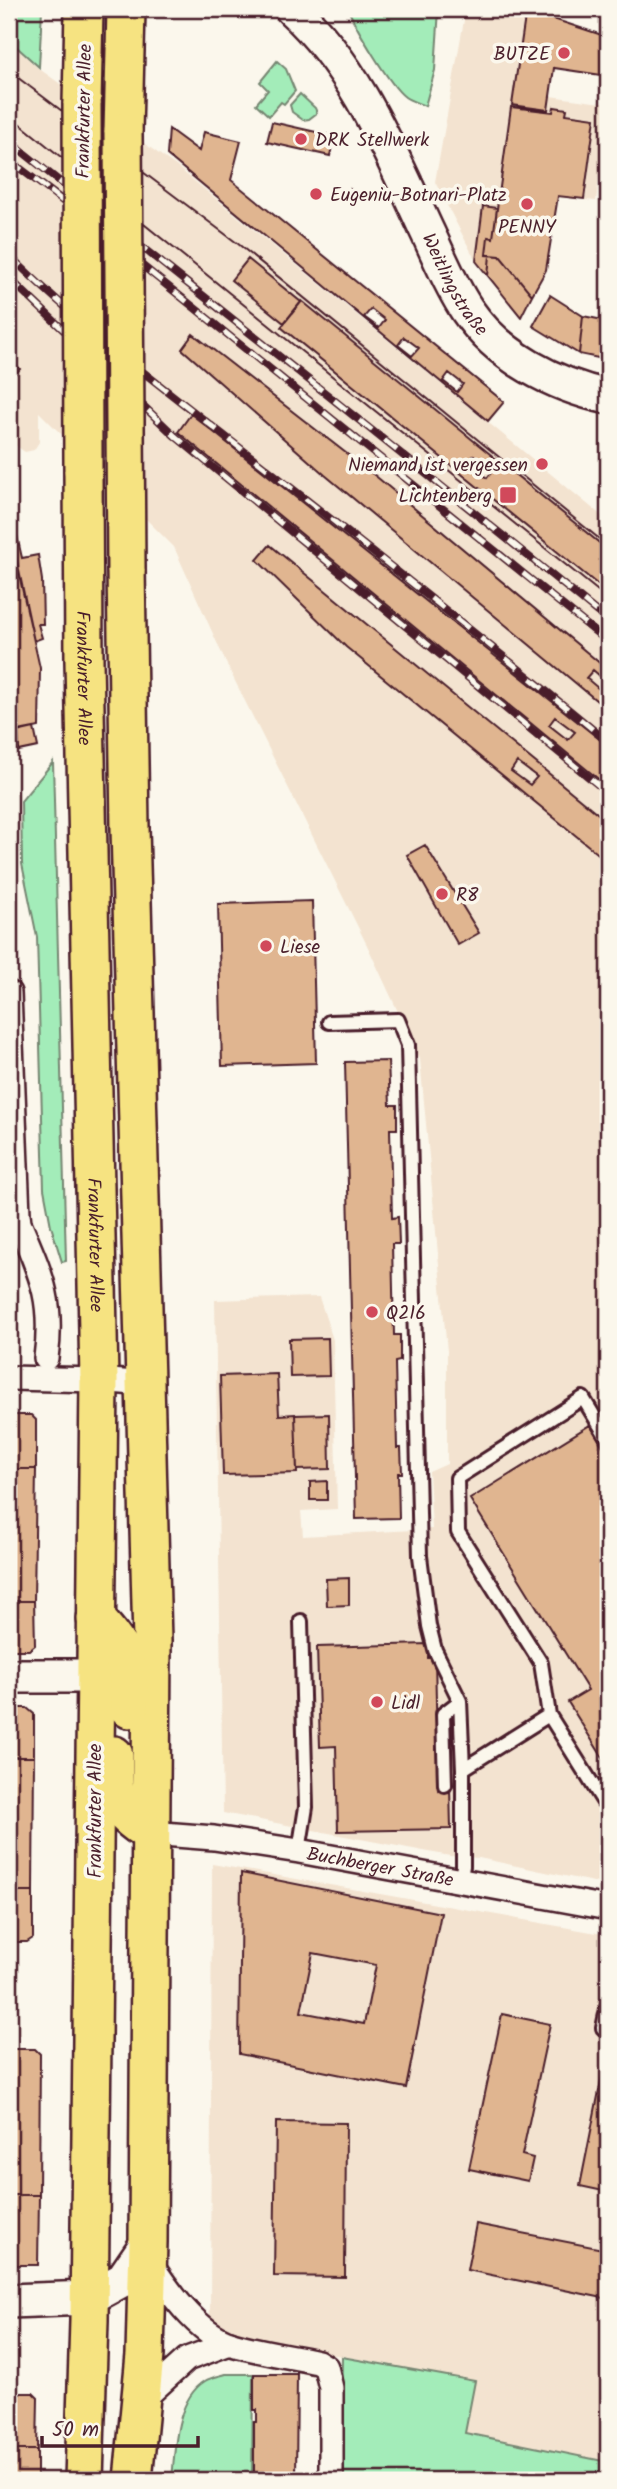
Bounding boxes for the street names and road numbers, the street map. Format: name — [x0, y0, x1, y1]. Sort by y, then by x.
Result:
street label: Frankfurter Allee — [69, 43, 101, 179]
street label: Weitlingstraße — [413, 228, 495, 344]
street label: Frankfurter Allee — [67, 611, 99, 746]
street label: Frankfurter Allee — [78, 1177, 111, 1313]
street label: Frankfurter Allee — [81, 1743, 111, 1878]
street label: Buchberger Straße — [304, 1840, 456, 1896]

